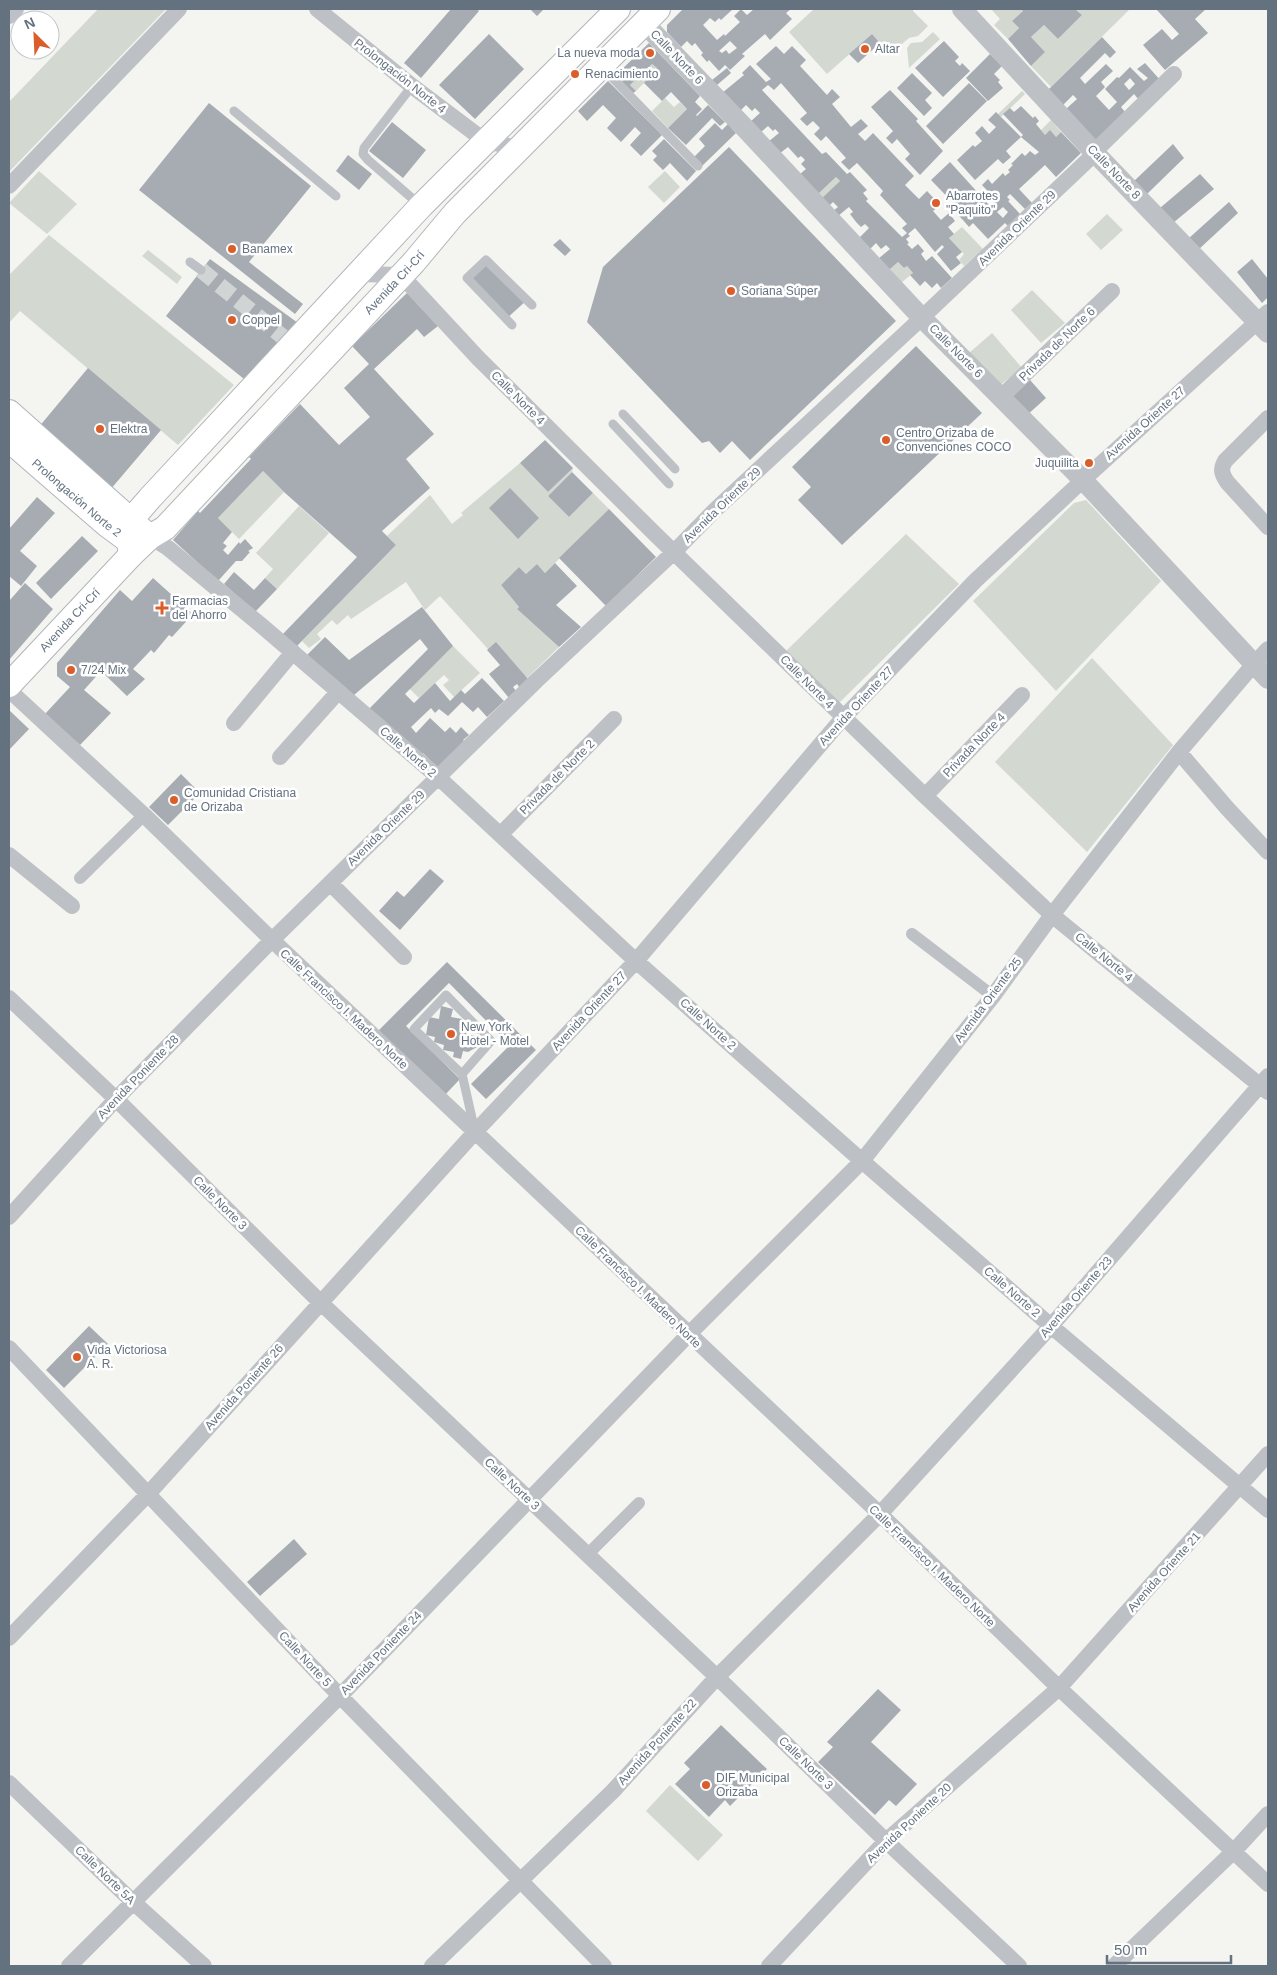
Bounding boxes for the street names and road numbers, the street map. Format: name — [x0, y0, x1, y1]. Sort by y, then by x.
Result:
street label: Calle Norte 6 — [648, 27, 707, 87]
street label: Prolongación Norte 4 — [351, 36, 449, 116]
street label: Calle Norte 8 — [1085, 142, 1144, 202]
street label: Avenida Oriente 29 — [975, 187, 1059, 269]
street label: Avenida Cri-Crí — [362, 247, 428, 317]
street label: Privada de Norte 6 — [1016, 304, 1098, 384]
street label: Calle Norte 6 — [926, 321, 986, 381]
street label: Calle Norte 4 — [488, 368, 548, 428]
street label: Avenida Oriente 27 — [1102, 383, 1188, 463]
street label: Prolongación Norte 2 — [29, 456, 124, 540]
street label: Avenida Oriente 29 — [680, 464, 764, 546]
street label: Avenida Cri-Crí — [37, 585, 103, 655]
street label: Calle Norte 4 — [777, 652, 837, 712]
street label: Avenida Oriente 27 — [816, 663, 896, 748]
street label: Privada Norte 4 — [940, 710, 1008, 780]
street label: Calle Norte 2 — [377, 724, 439, 780]
street label: Privada de Norte 2 — [517, 736, 598, 817]
street label: Avenida Oriente 29 — [344, 787, 428, 869]
street label: Calle Norte 4 — [1072, 930, 1136, 985]
street label: Calle Francisco I. Madero Norte — [277, 946, 411, 1072]
street label: Avenida Oriente 25 — [952, 955, 1025, 1045]
street label: Avenida Oriente 27 — [549, 968, 629, 1053]
street label: Calle Norte 2 — [677, 995, 739, 1053]
street label: Avenida Poniente 28 — [95, 1032, 182, 1122]
street label: Calle Norte 3 — [190, 1173, 250, 1233]
street label: Calle Francisco I. Madero Norte — [572, 1223, 704, 1351]
street label: Avenida Oriente 23 — [1037, 1253, 1115, 1340]
street label: Calle Norte 2 — [981, 1264, 1043, 1320]
street label: Avenida Poniente 26 — [202, 1341, 286, 1433]
street label: Calle Norte 3 — [482, 1455, 543, 1513]
street label: Calle Francisco I. Madero Norte — [866, 1502, 998, 1630]
street label: Avenida Oriente 21 — [1124, 1529, 1204, 1615]
street label: Avenida Poniente 24 — [338, 1608, 425, 1698]
street label: Calle Norte 5 — [276, 1629, 334, 1690]
street label: Avenida Poniente 22 — [615, 1696, 699, 1788]
street label: Calle Norte 3 — [776, 1734, 836, 1793]
street label: Avenida Poniente 20 — [864, 1780, 954, 1866]
street label: Calle Norte 5A — [72, 1843, 138, 1907]

